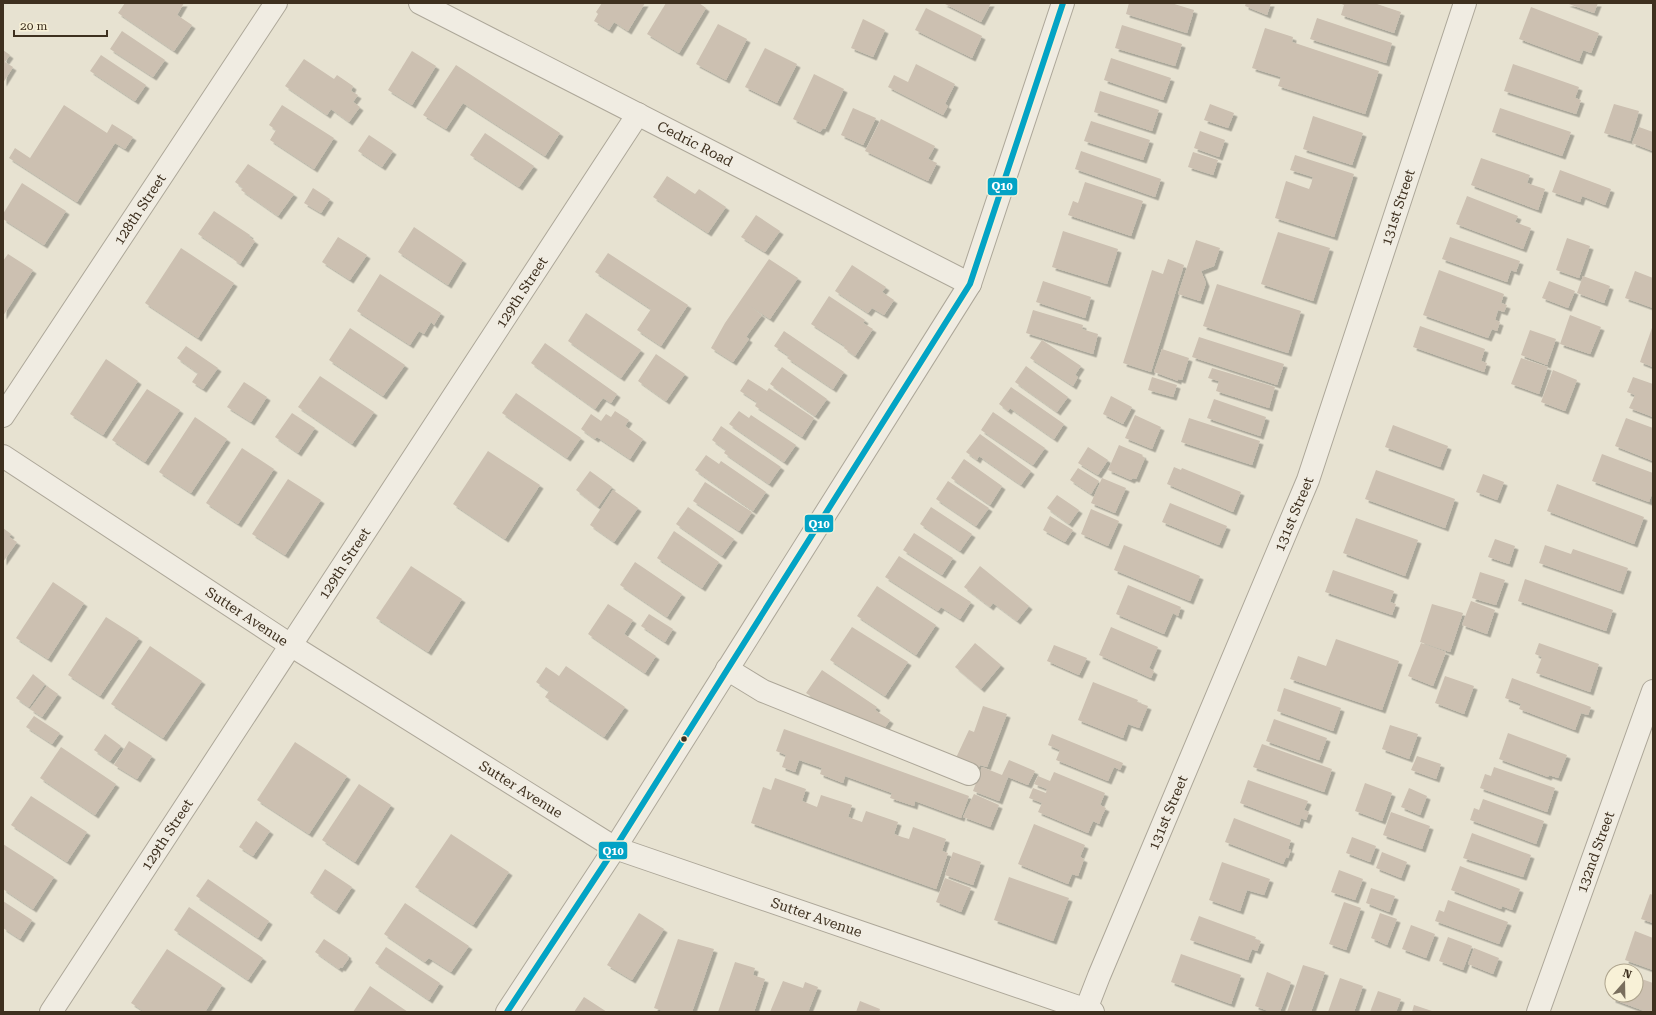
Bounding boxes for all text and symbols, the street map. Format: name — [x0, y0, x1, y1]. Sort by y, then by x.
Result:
scale bar — [14, 12, 107, 38]
text: 20 m — [20, 19, 47, 33]
street label: Cedric Road — [655, 118, 736, 170]
street label: 131st Street — [1378, 167, 1418, 247]
street label: 128th Street — [111, 171, 169, 248]
line badge: Q10 — [987, 177, 1018, 196]
text: Q10 — [991, 180, 1013, 193]
street label: 129th Street — [493, 254, 551, 331]
street label: 131st Street — [1271, 475, 1316, 554]
line badge: Q10 — [804, 514, 834, 533]
text: Q10 — [808, 518, 830, 531]
street label: 129th Street — [315, 525, 373, 602]
street label: Sutter Avenue — [203, 584, 291, 649]
unlabelled marker — [679, 734, 689, 744]
street label: Sutter Avenue — [476, 757, 566, 821]
street label: 131st Street — [1145, 773, 1191, 852]
street label: 129th Street — [138, 796, 196, 873]
street label: 132nd Street — [1573, 809, 1617, 895]
line badge: Q10 — [598, 841, 628, 860]
text: Q10 — [602, 845, 624, 858]
street label: Sutter Avenue — [769, 894, 865, 940]
north arrow — [1604, 963, 1644, 1003]
text: N — [1621, 967, 1634, 982]

